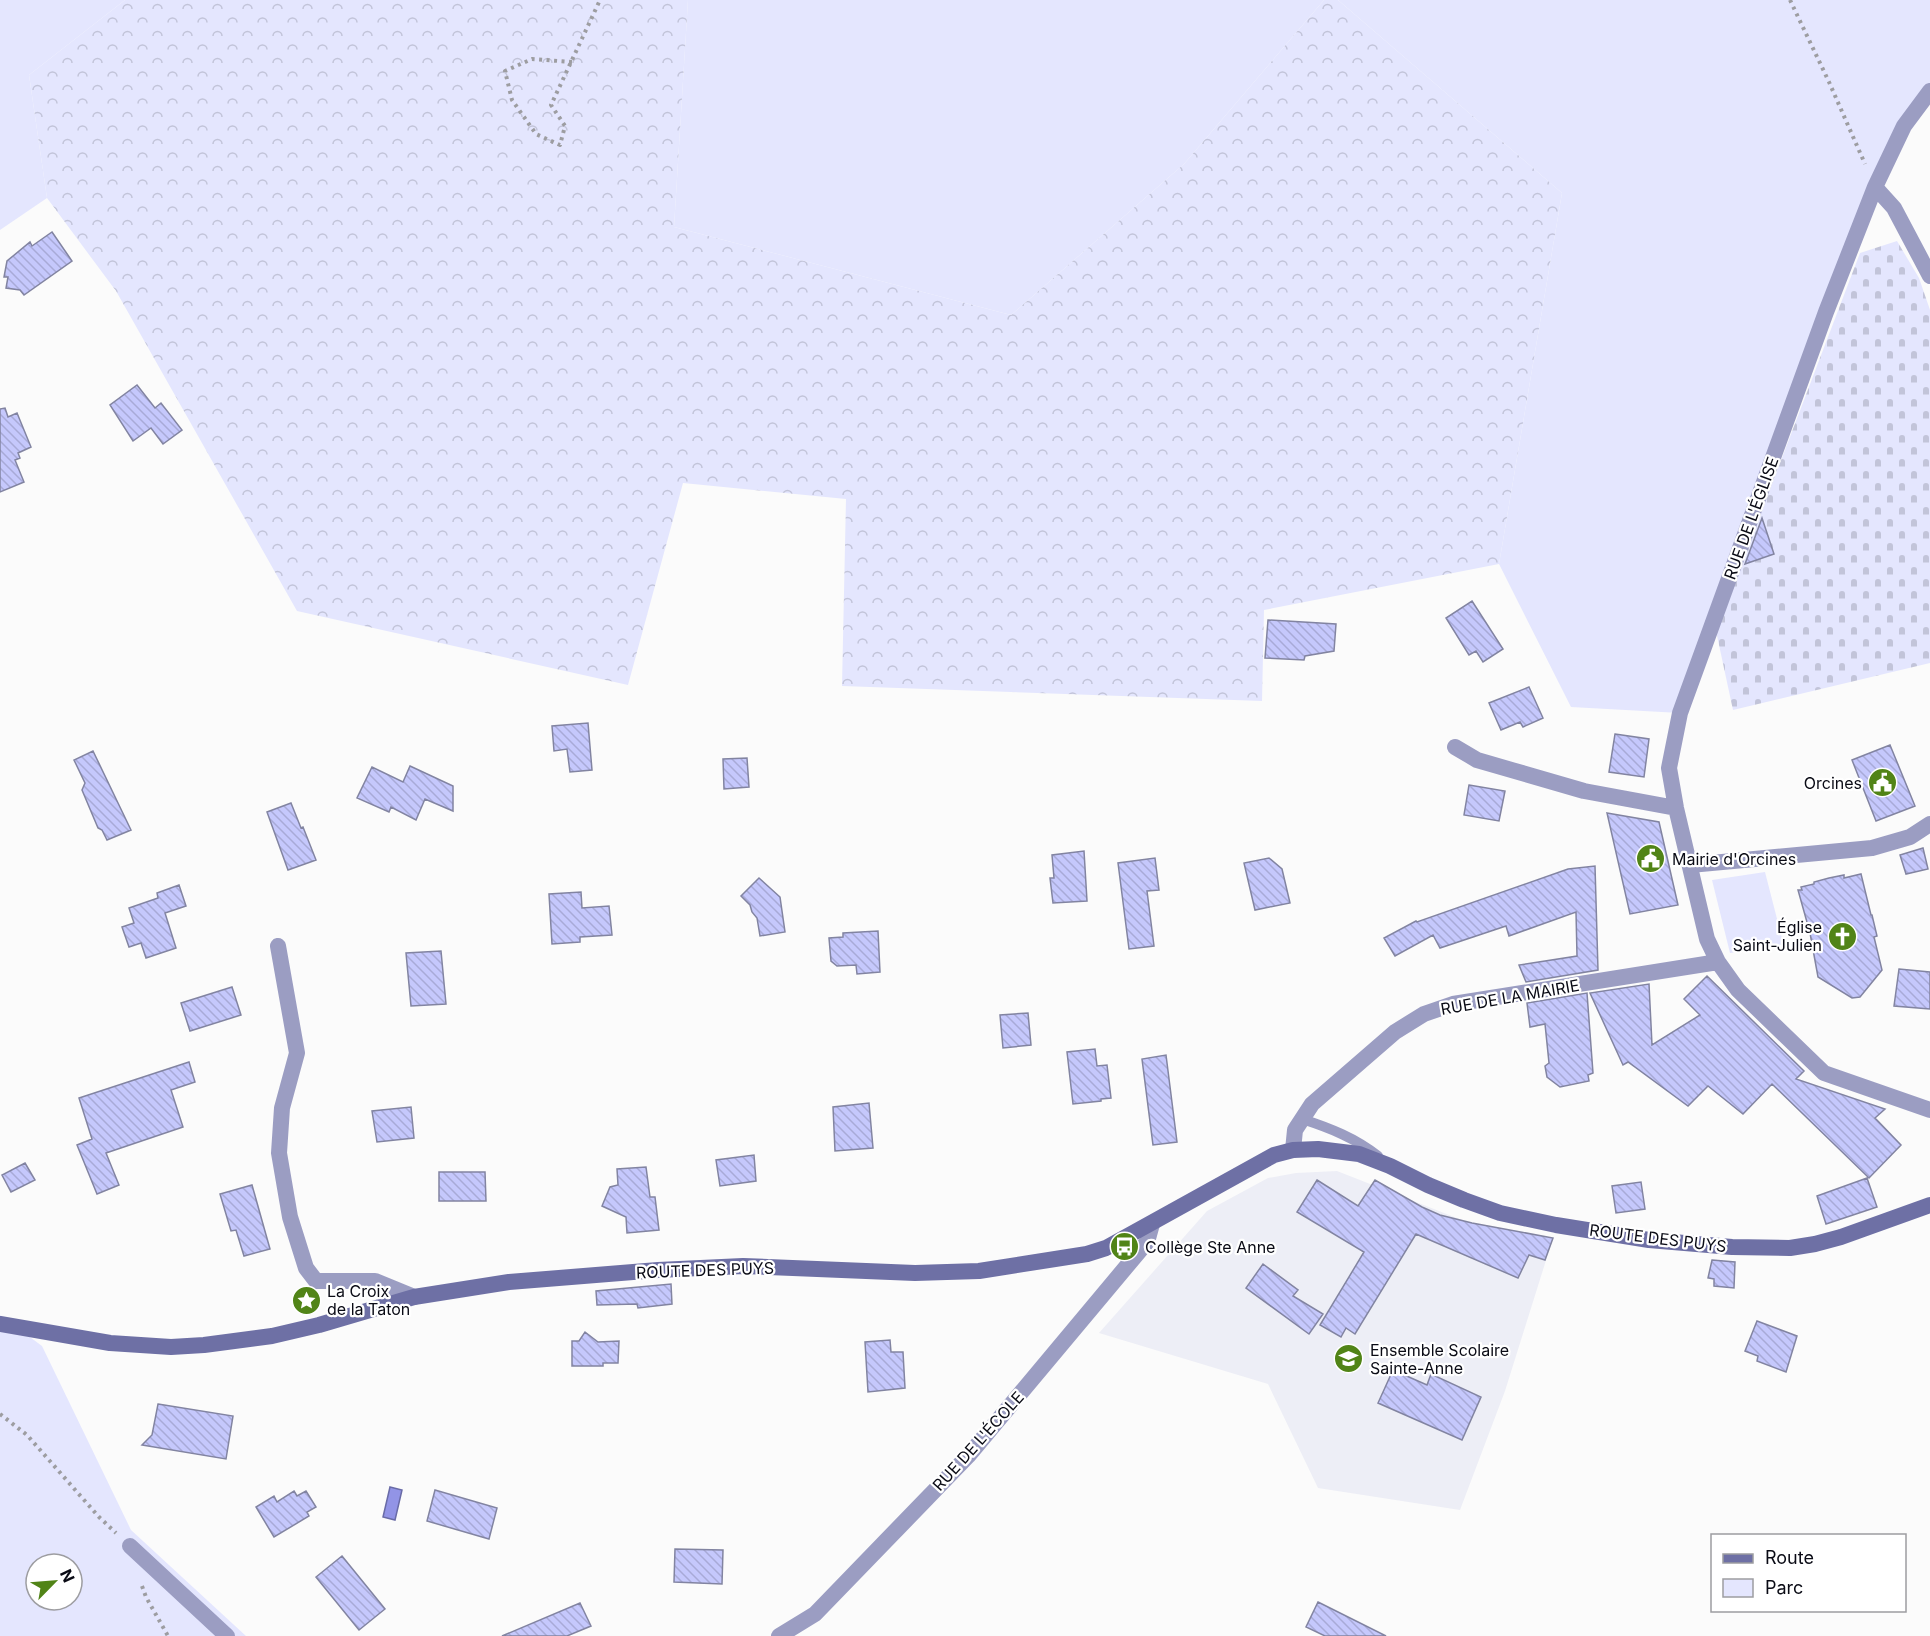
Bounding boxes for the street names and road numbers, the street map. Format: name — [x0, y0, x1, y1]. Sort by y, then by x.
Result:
street label: RUE DE L'ÉGLISE — [1720, 454, 1782, 582]
street label: RUE DE LA MAIRIE — [1439, 975, 1581, 1019]
street label: ROUTE DES PUYS — [1588, 1220, 1728, 1256]
street label: ROUTE DES PUYS — [636, 1258, 774, 1282]
street label: RUE DE L'ÉCOLE — [928, 1387, 1028, 1495]

